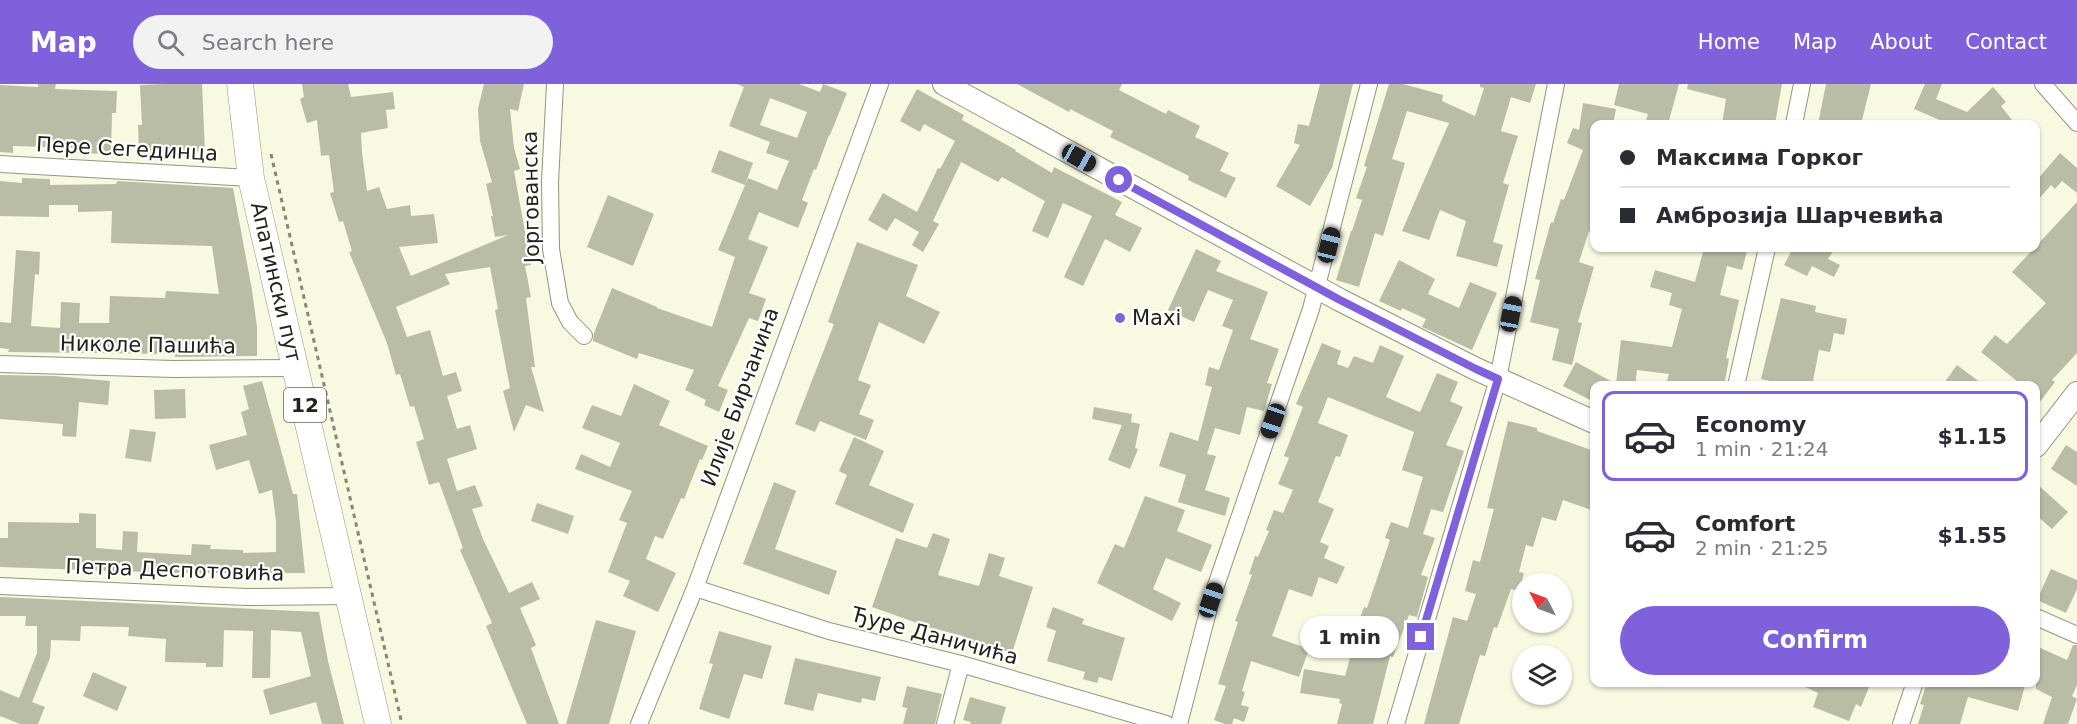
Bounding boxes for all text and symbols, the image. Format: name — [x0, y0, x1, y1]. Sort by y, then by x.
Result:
search box — [133, 15, 553, 69]
text: Map — [30, 26, 97, 59]
icon: search — [154, 26, 187, 59]
text: Search here — [202, 30, 334, 55]
text: Home — [1698, 30, 1760, 54]
text: Map — [1793, 30, 1837, 54]
text: About — [1870, 30, 1932, 54]
text: Contact — [1965, 30, 2047, 54]
street label: Јоргованска — [518, 131, 544, 265]
street label: Пере Сегединца — [35, 132, 219, 166]
car — [1059, 141, 1099, 175]
text: Максима Горког — [1656, 145, 1863, 170]
route start — [1105, 166, 1132, 193]
street label: Апатински пут — [246, 200, 306, 364]
text: Амброзија Шарчевића — [1656, 203, 1944, 228]
car — [1316, 225, 1342, 265]
car — [1499, 295, 1523, 333]
street label: Илије Бирчанина — [696, 304, 784, 490]
place label: Maxi — [1132, 306, 1181, 330]
marker: Maxi — [1113, 311, 1127, 325]
street label: Николе Пашића — [60, 331, 236, 359]
road number: 12 — [284, 388, 326, 422]
car — [1259, 401, 1287, 441]
icon: car — [1623, 409, 1677, 463]
text: Economy — [1695, 412, 1806, 437]
text: $1.15 — [1937, 424, 2007, 449]
text: 1 min · 21:24 — [1695, 437, 1829, 461]
icon: car — [1623, 508, 1677, 562]
text: Comfort — [1695, 511, 1795, 536]
text: $1.55 — [1937, 523, 2007, 548]
text: 2 min · 21:25 — [1695, 536, 1829, 560]
street label: Петра Деспотовића — [65, 554, 285, 586]
north arrow — [1512, 573, 1572, 633]
map controls — [1512, 573, 1572, 705]
car — [1197, 580, 1225, 620]
street label: Ђуре Даничића — [848, 602, 1021, 670]
button: Confirm — [1620, 606, 2010, 675]
callout: 1 min — [1301, 616, 1400, 658]
route end — [1407, 623, 1434, 650]
text: 1 min — [1318, 625, 1381, 649]
button: layers — [1512, 645, 1572, 705]

